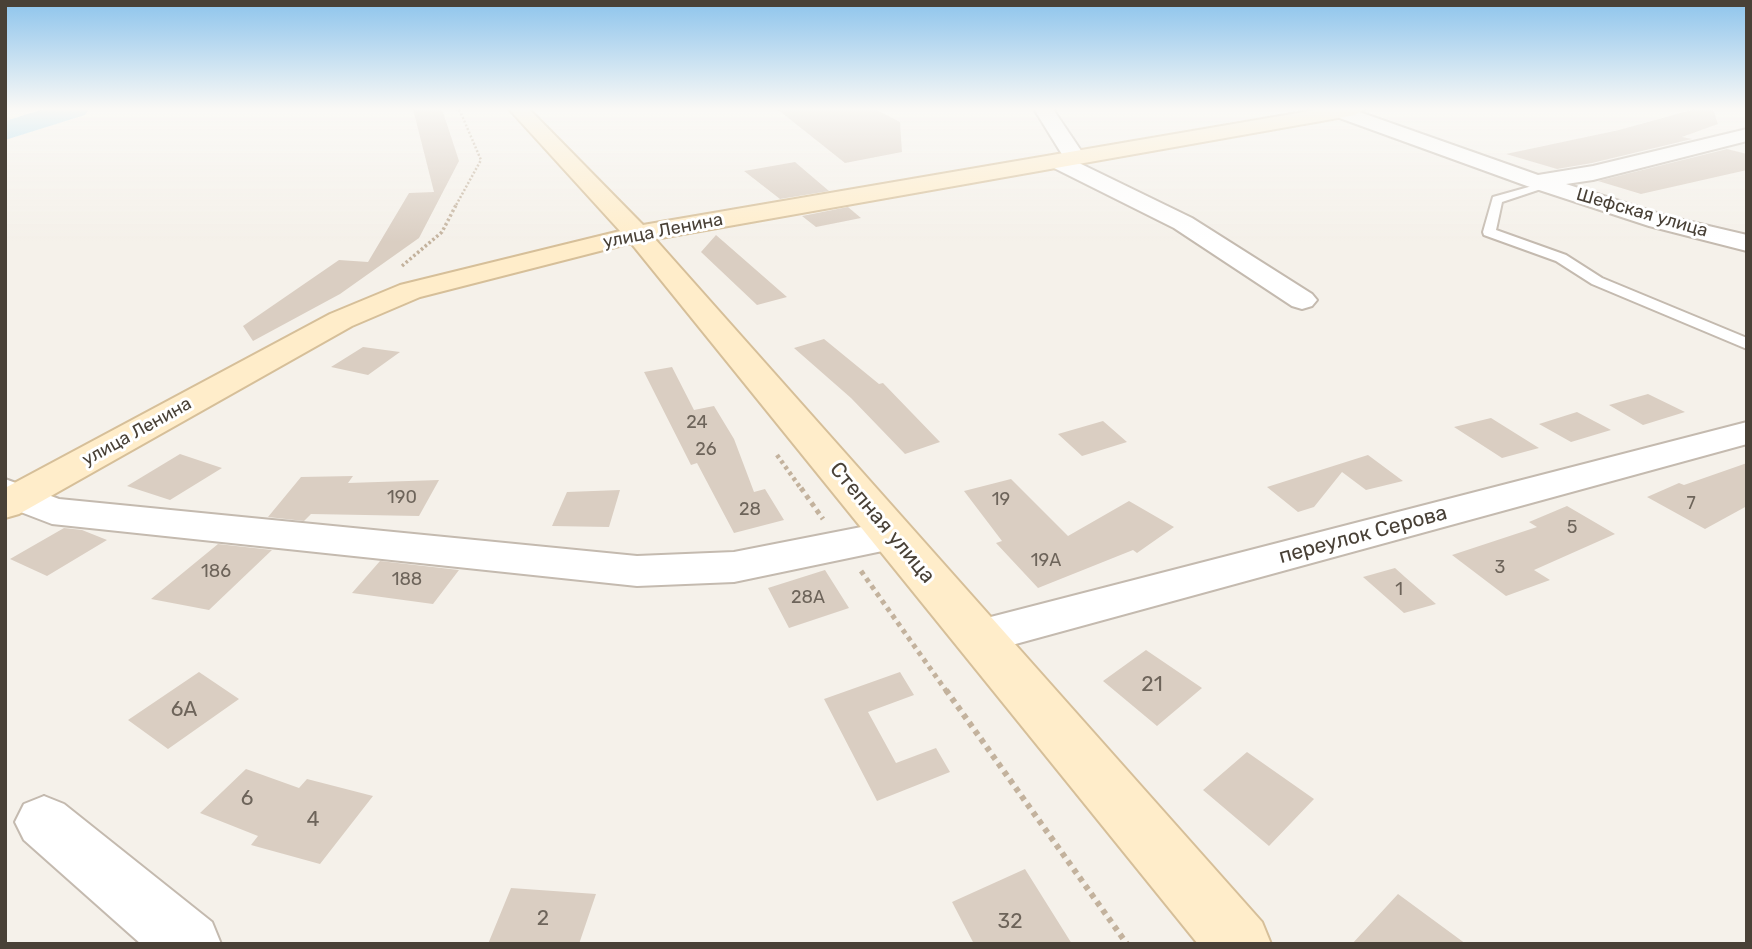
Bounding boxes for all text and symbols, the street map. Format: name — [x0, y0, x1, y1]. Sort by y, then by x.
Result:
street label: Шефская улица — [1574, 184, 1710, 242]
street label: улица Ленина — [601, 209, 725, 253]
street label: улица Ленина — [79, 393, 195, 471]
house number: 24 — [686, 412, 708, 434]
house number: 26 — [695, 439, 717, 461]
street label: Степная улица — [824, 457, 940, 589]
house number: 190 — [387, 487, 417, 509]
house number: 19 — [992, 489, 1010, 511]
house number: 7 — [1686, 493, 1696, 515]
house number: 28 — [739, 499, 761, 521]
street label: переулок Серова — [1276, 500, 1450, 570]
house number: 5 — [1567, 517, 1577, 539]
house number: 19А — [1031, 550, 1061, 572]
house number: 3 — [1495, 557, 1505, 579]
house number: 186 — [201, 561, 231, 583]
house number: 188 — [392, 569, 422, 591]
house number: 1 — [1395, 579, 1403, 601]
house number: 28А — [791, 587, 825, 609]
house number: 21 — [1141, 672, 1163, 698]
house number: 6А — [171, 697, 197, 723]
house number: 6 — [241, 786, 253, 812]
house number: 4 — [306, 807, 320, 833]
house number: 2 — [537, 906, 549, 932]
house number: 32 — [998, 909, 1022, 935]

